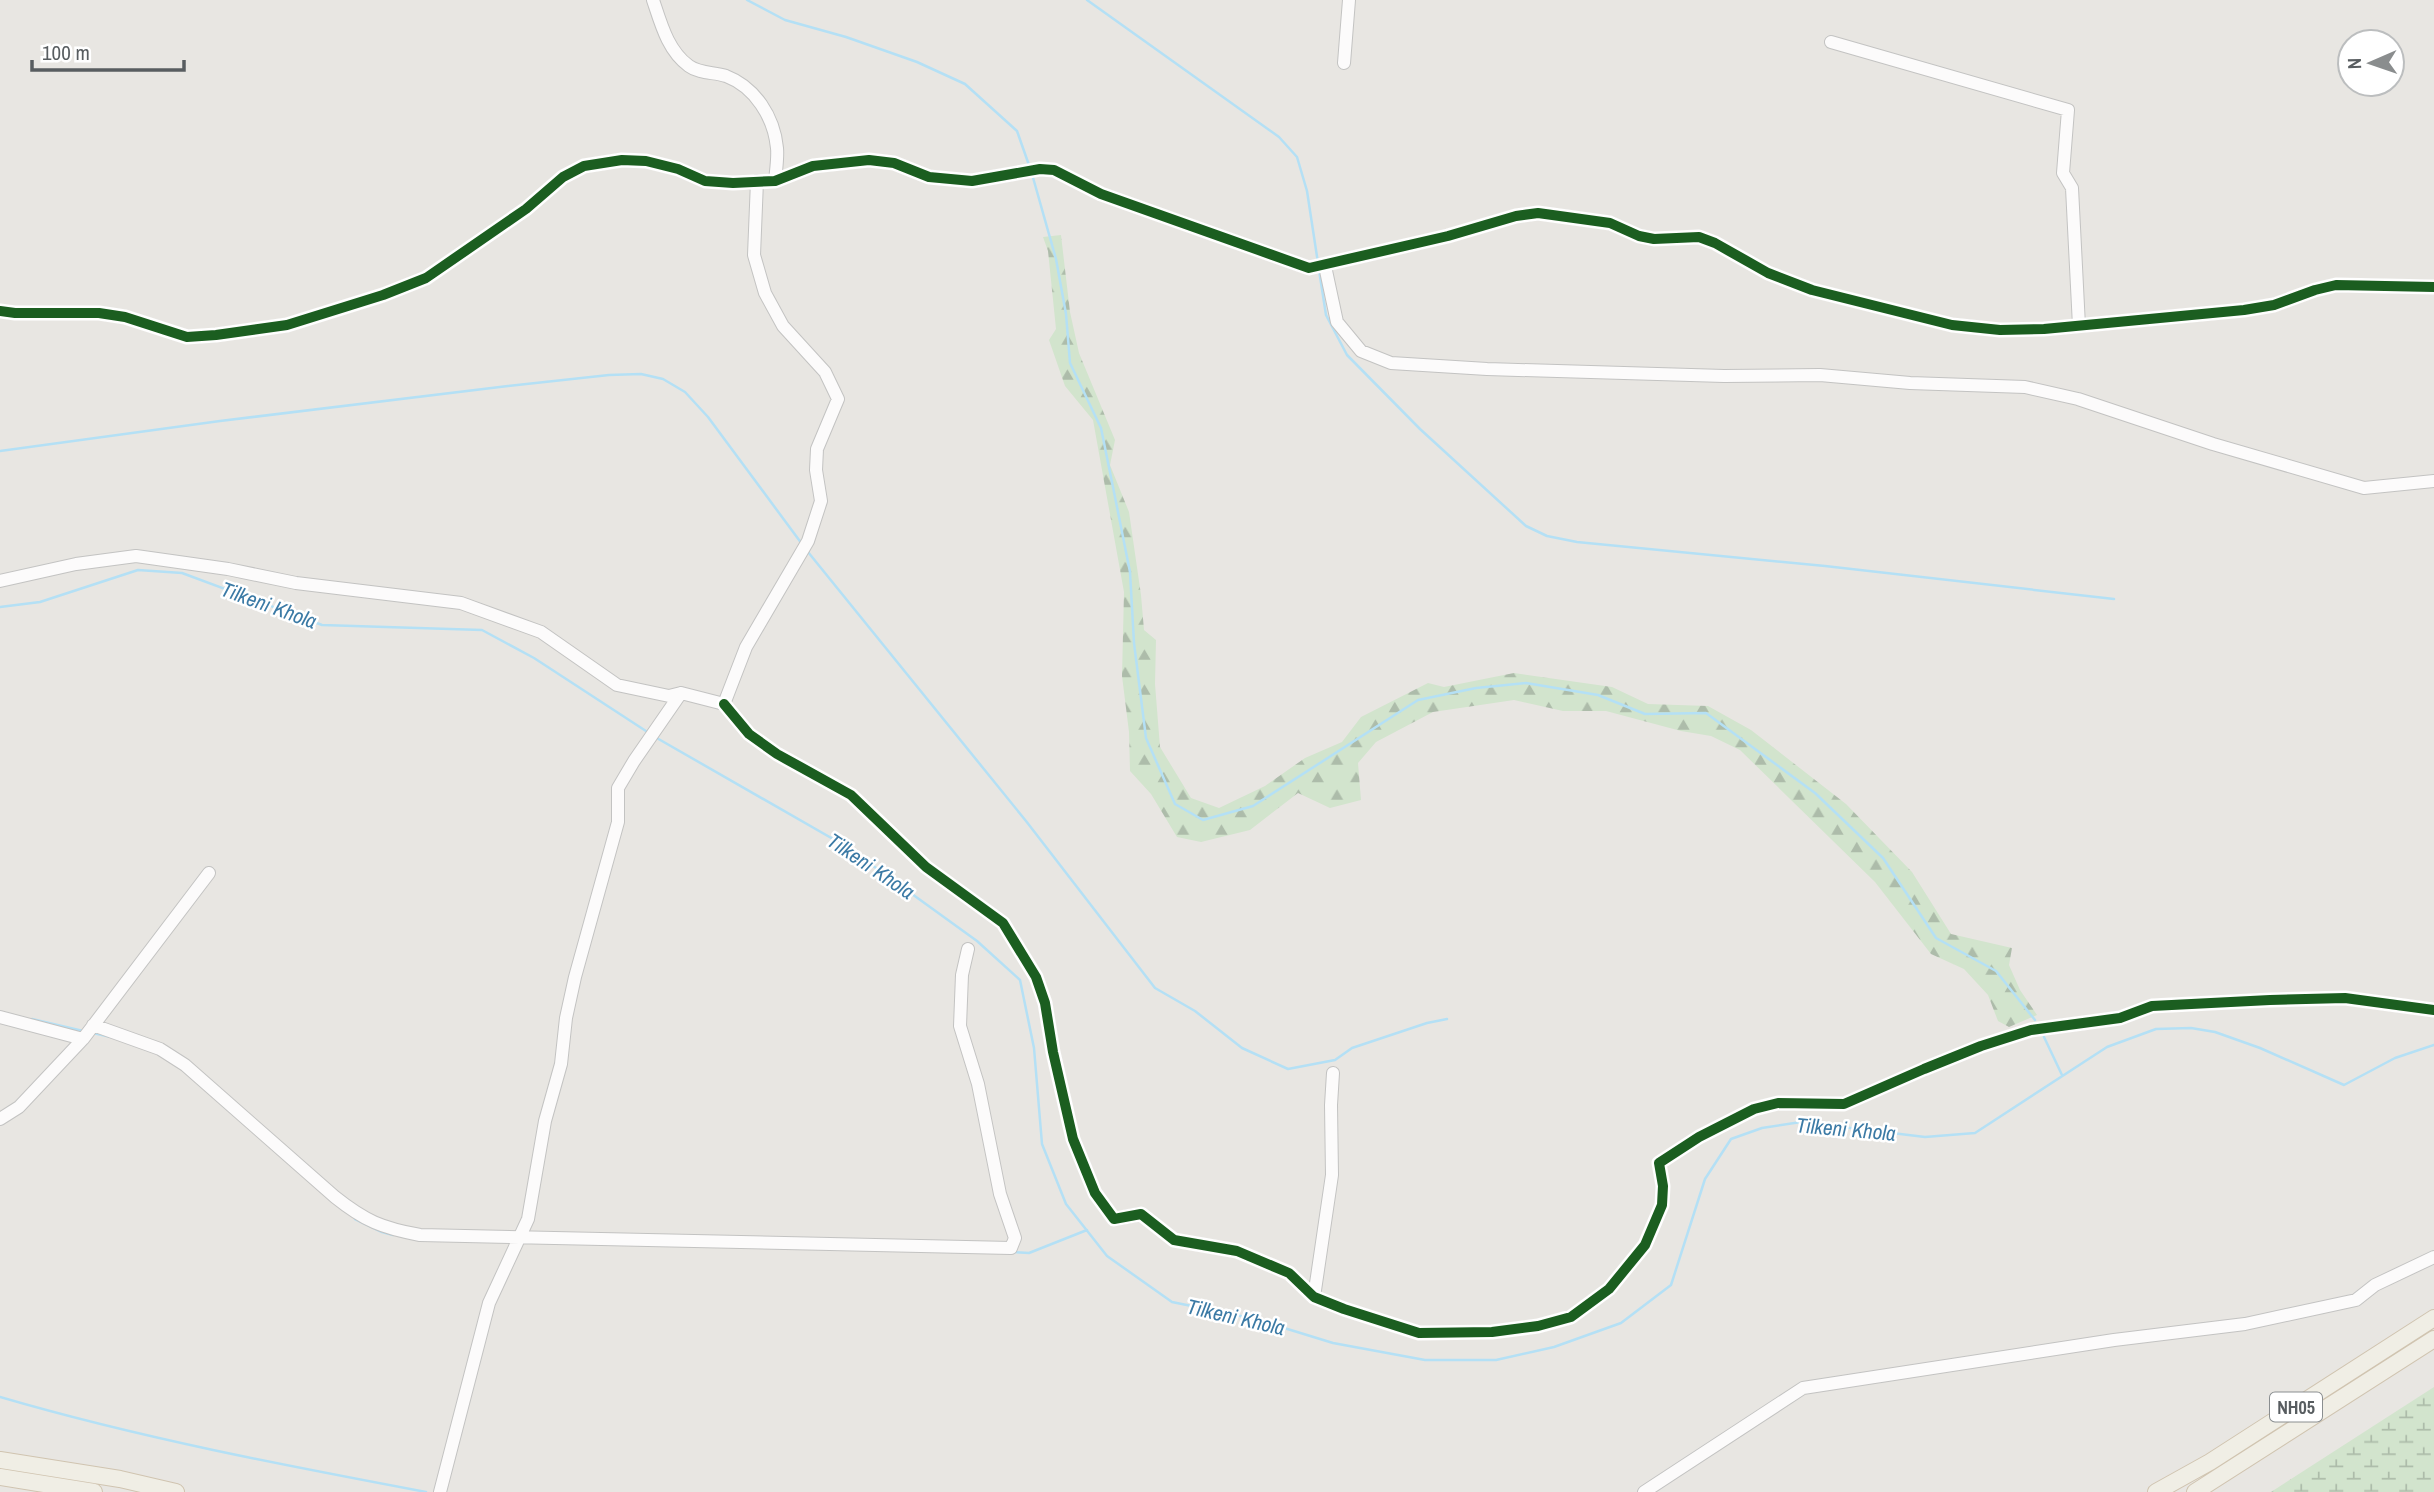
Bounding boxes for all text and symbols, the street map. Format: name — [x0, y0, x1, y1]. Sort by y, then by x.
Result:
scale bar — [32, 28, 184, 72]
north arrow — [2336, 28, 2406, 98]
text: 100 m — [42, 38, 90, 67]
text: N — [2341, 58, 2367, 70]
water label: Tilkeni Khola — [217, 574, 321, 636]
water label: Tilkeni Khola — [822, 826, 920, 906]
water label: Tilkeni Khola — [1795, 1110, 1897, 1148]
water label: Tilkeni Khola — [1184, 1292, 1288, 1342]
road number: NH05 — [2270, 1392, 2322, 1422]

